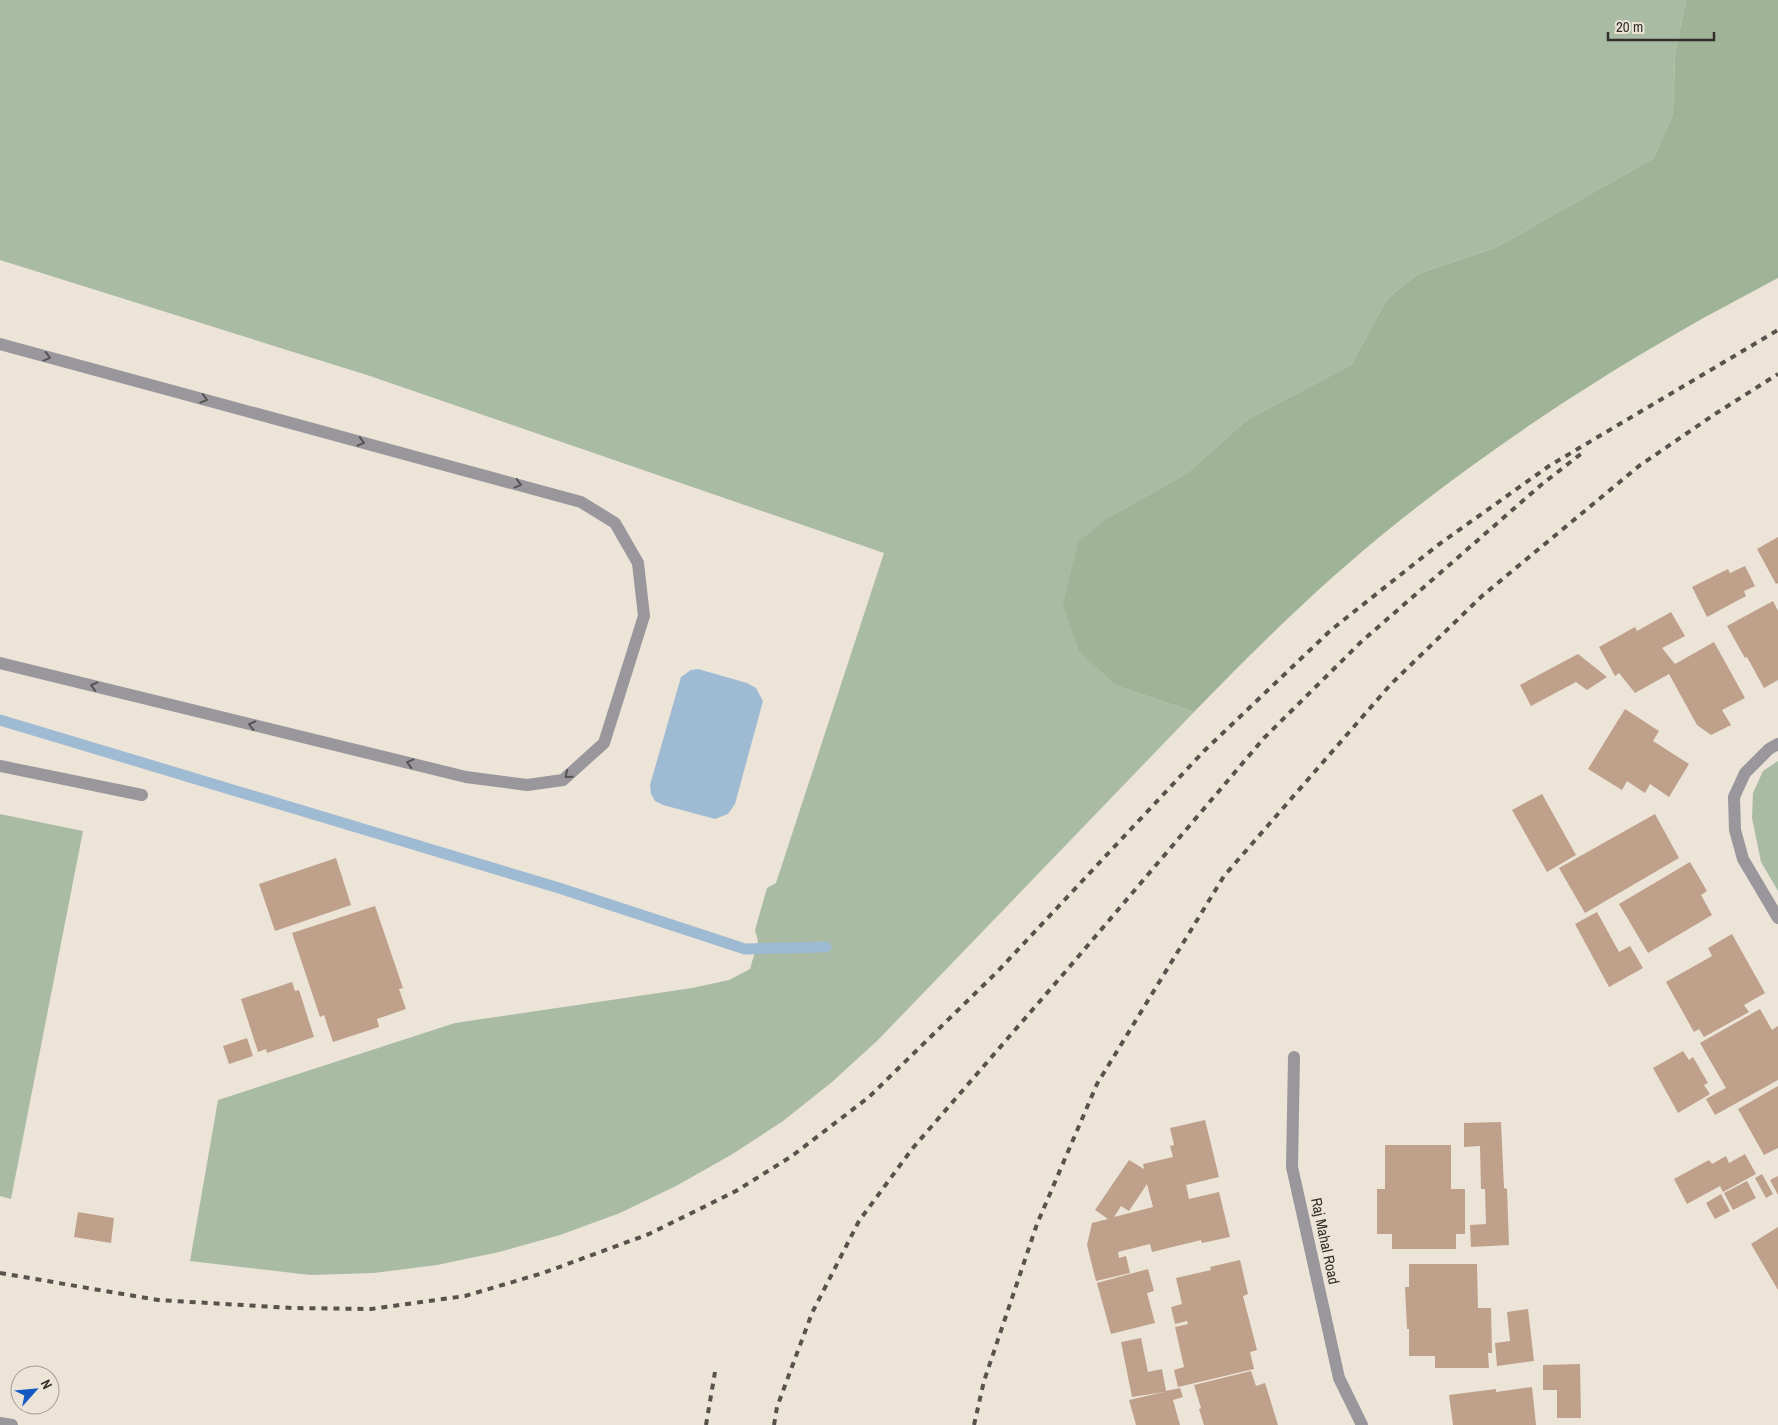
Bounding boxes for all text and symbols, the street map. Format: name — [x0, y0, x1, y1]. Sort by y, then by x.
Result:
scale bar — [1608, 10, 1714, 42]
text: 20 m — [1616, 16, 1643, 37]
one-way arrow — [42, 351, 51, 361]
one-way arrow — [199, 394, 207, 404]
one-way arrow — [356, 436, 365, 447]
one-way arrow — [513, 479, 521, 489]
one-way arrow — [90, 681, 99, 692]
one-way arrow — [249, 720, 257, 730]
one-way arrow — [405, 758, 414, 769]
one-way arrow — [565, 770, 574, 778]
street label: Raj Mahal Road — [1306, 1196, 1345, 1286]
north arrow — [10, 1365, 60, 1415]
text: N — [37, 1376, 56, 1392]

